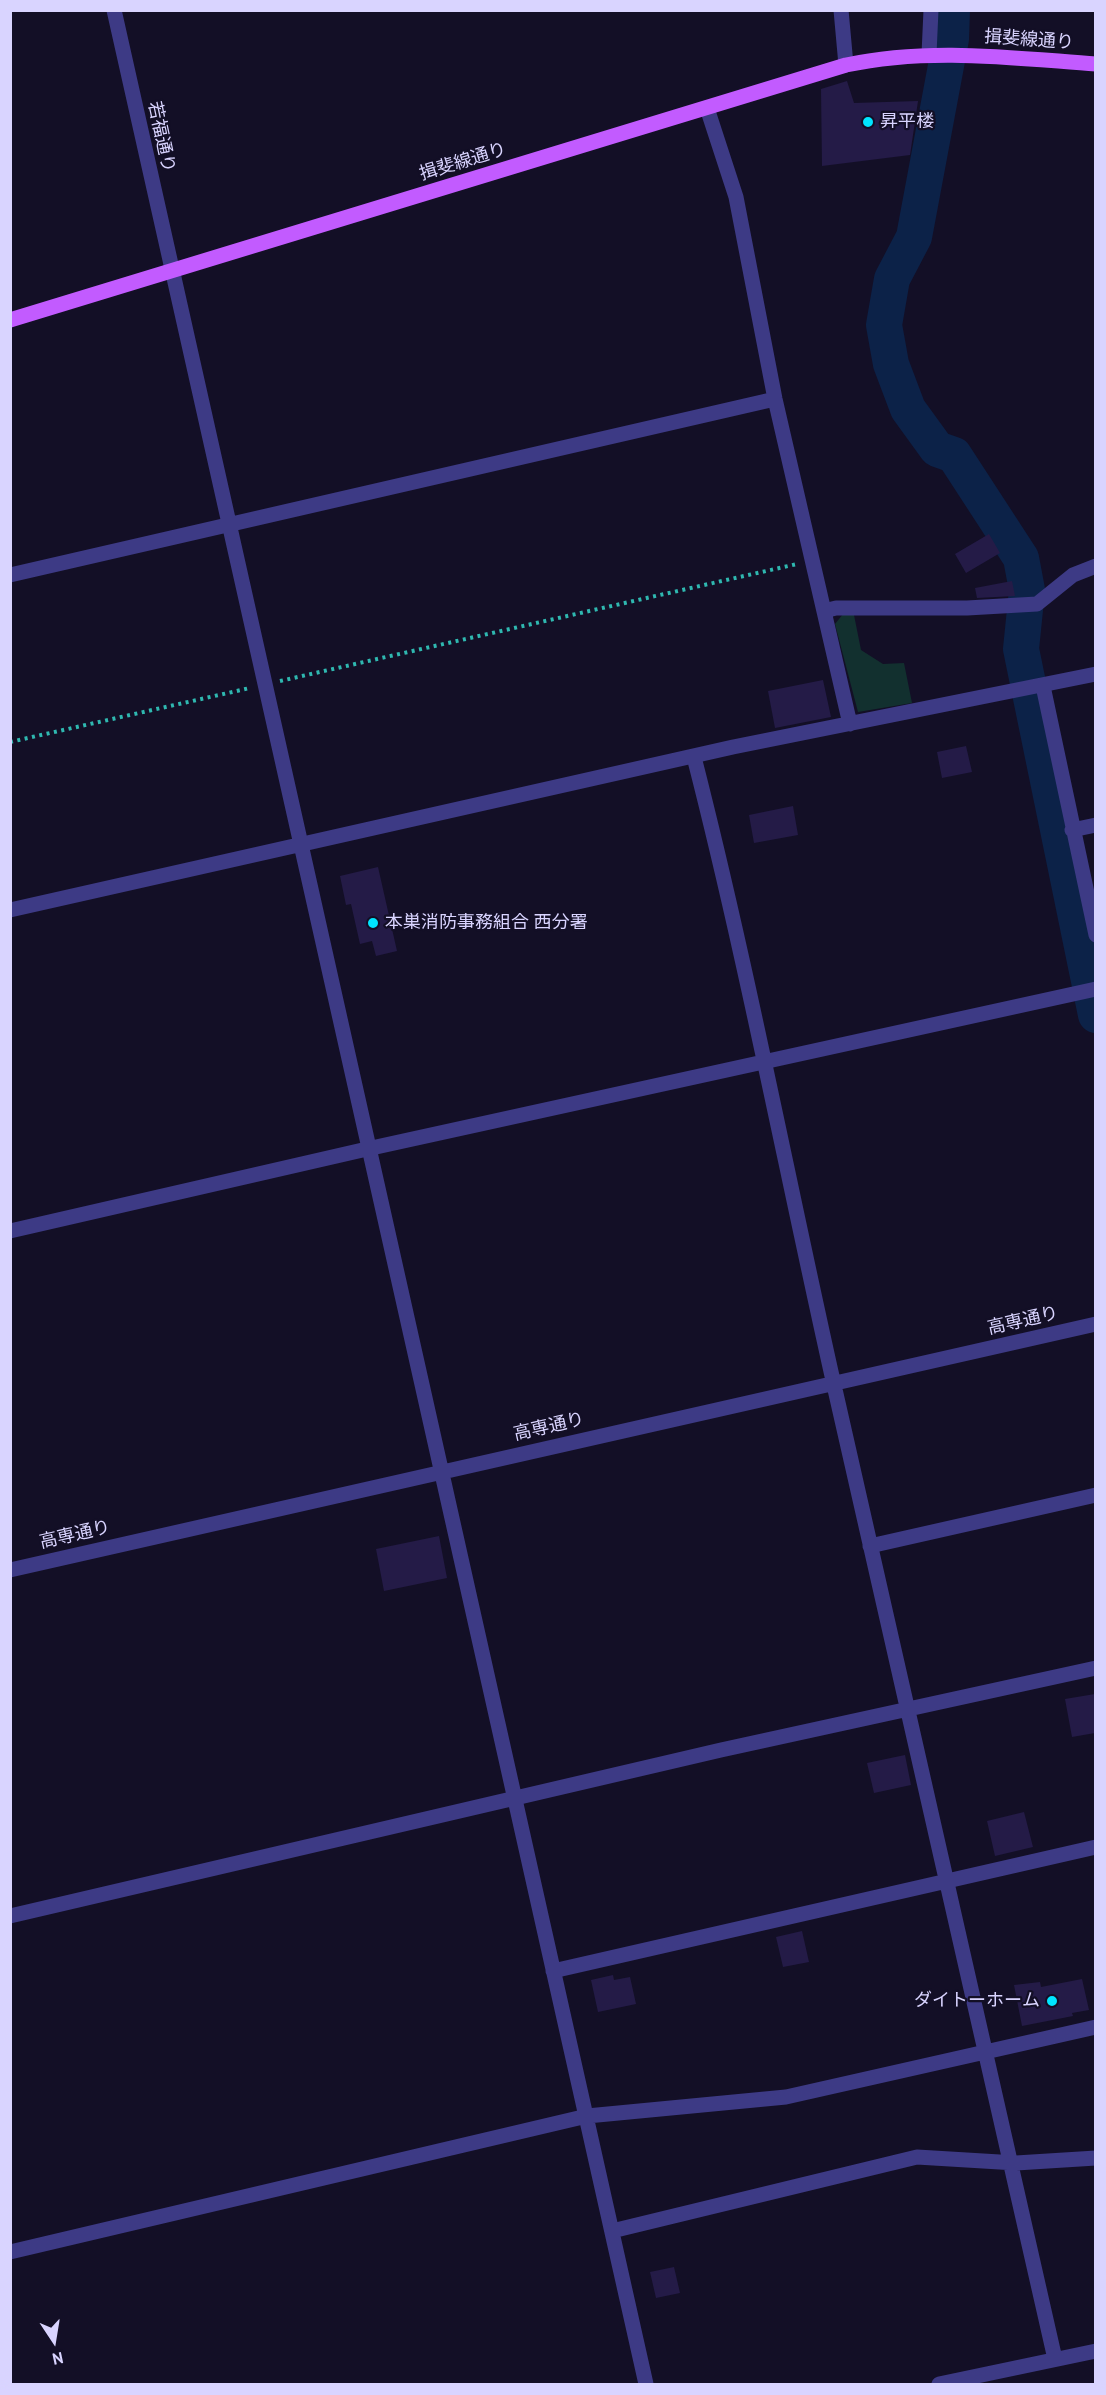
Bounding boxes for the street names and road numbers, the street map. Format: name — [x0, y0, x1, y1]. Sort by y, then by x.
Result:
street label: 揖斐線通り — [983, 26, 1075, 54]
street label: 若福通り — [143, 100, 179, 174]
street label: 揖斐線通り — [417, 139, 509, 185]
street label: 高専通り — [985, 1302, 1061, 1340]
street label: 高専通り — [511, 1408, 587, 1446]
street label: 高専通り — [37, 1516, 113, 1554]

